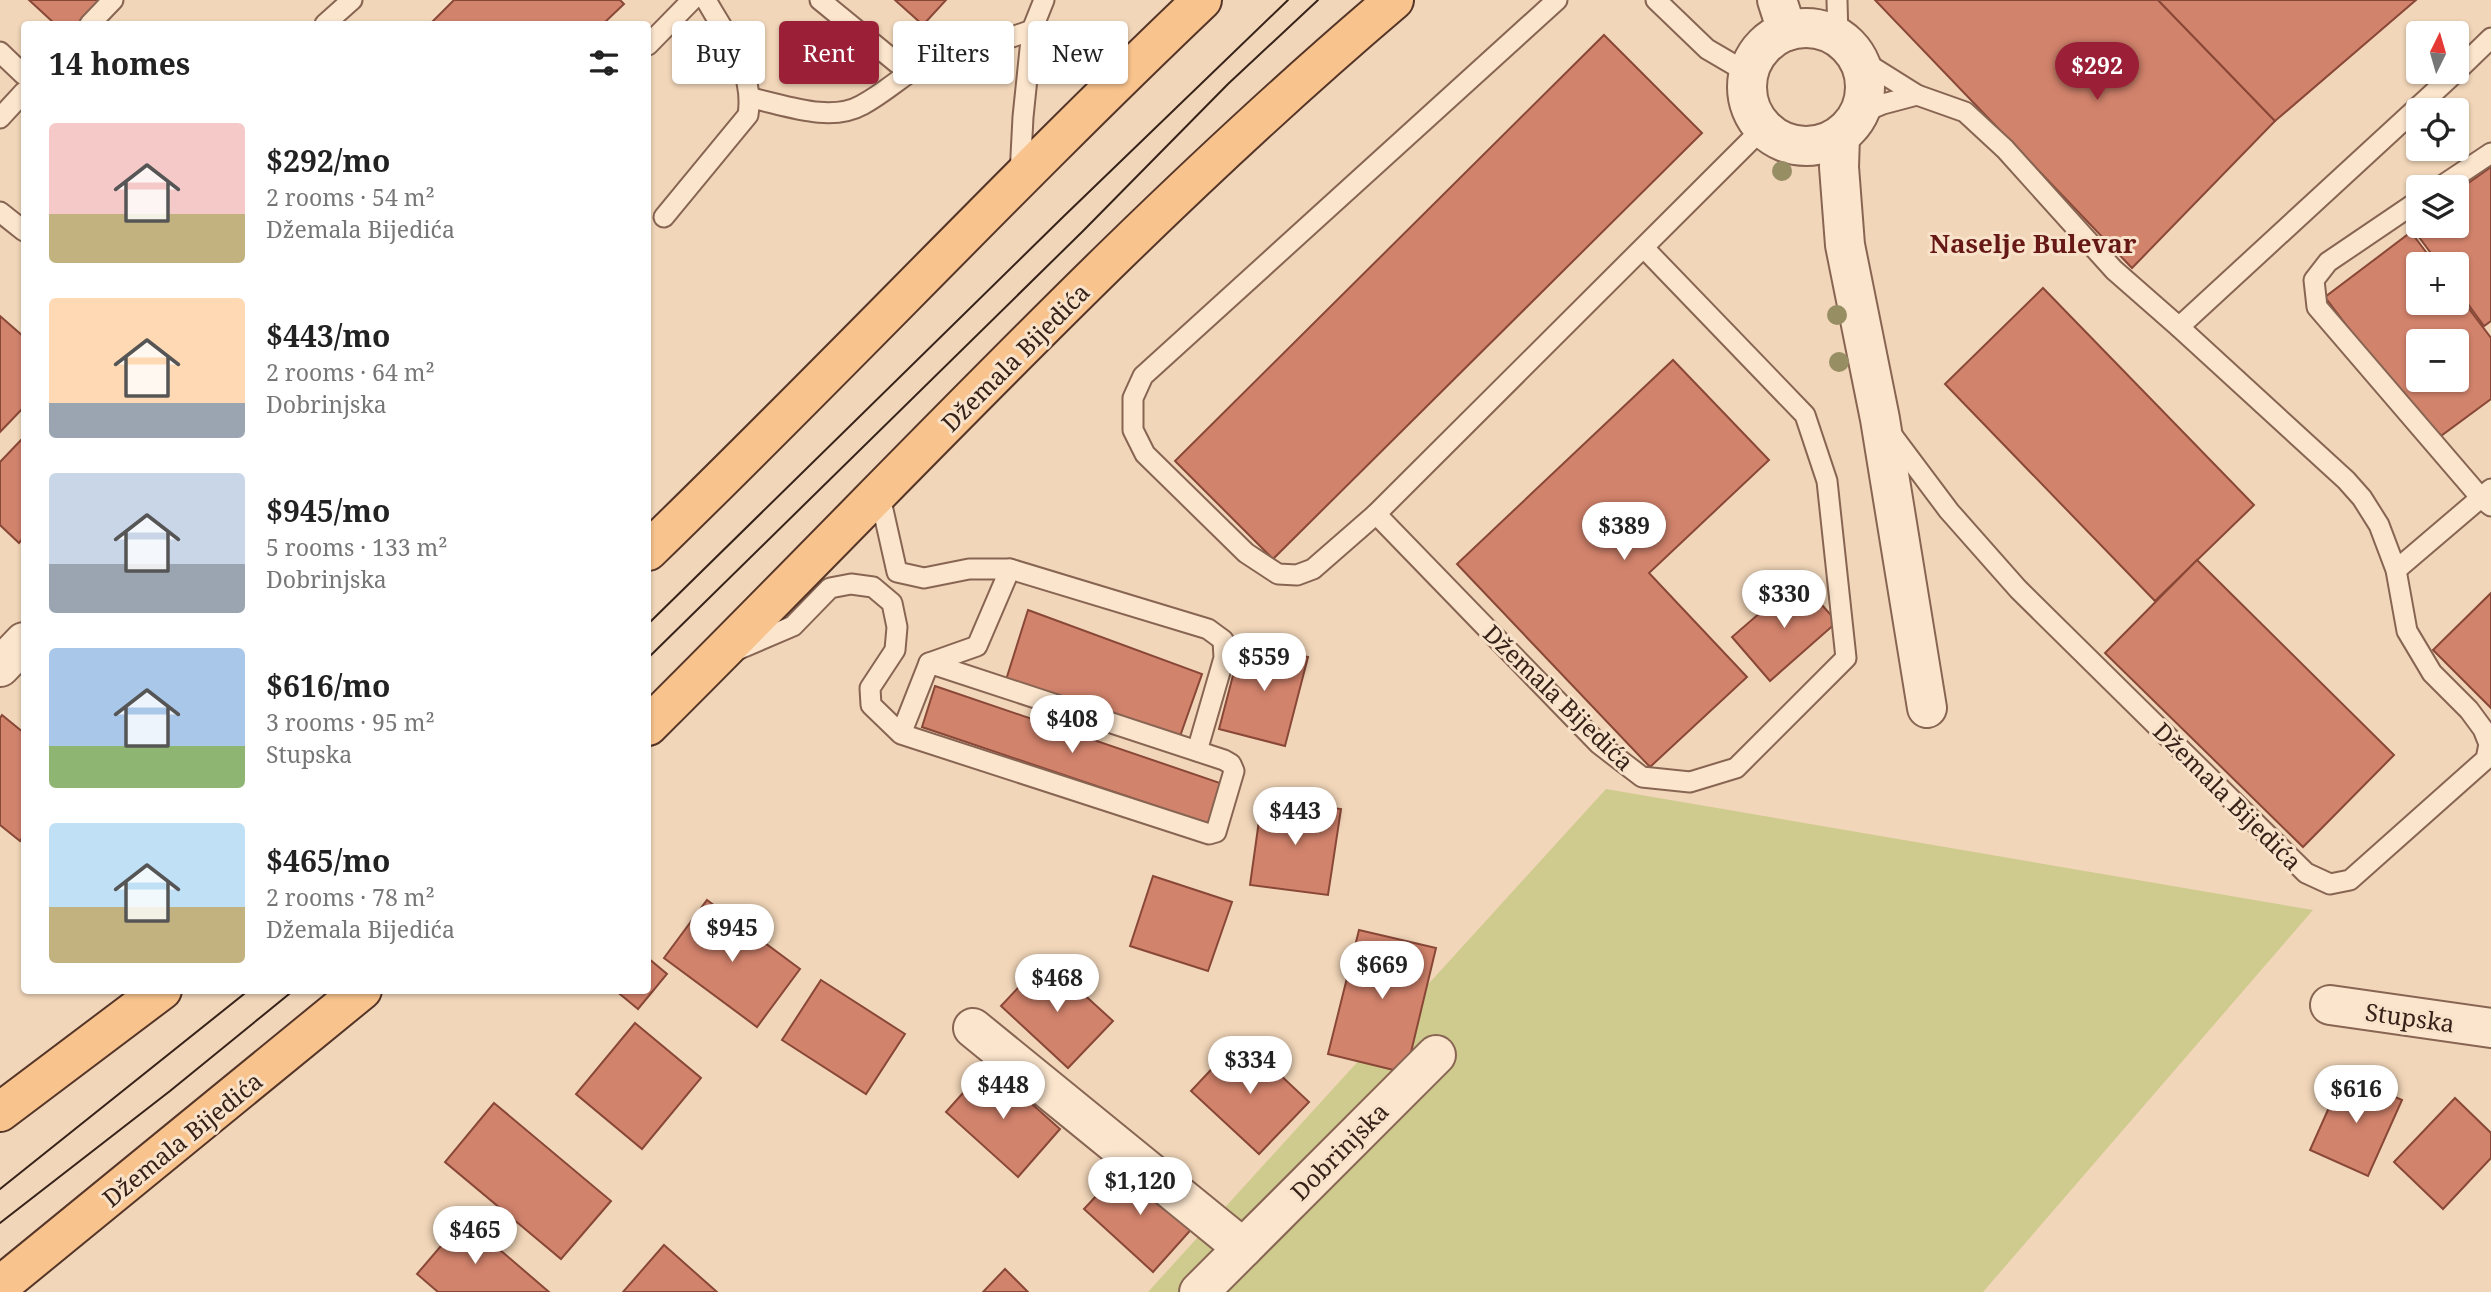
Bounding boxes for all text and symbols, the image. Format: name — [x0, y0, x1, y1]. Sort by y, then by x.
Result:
chip: Buy — [672, 21, 765, 84]
chip: Rent — [779, 21, 879, 84]
chip: Filters — [893, 21, 1014, 84]
chip: New — [1028, 21, 1128, 84]
north arrow — [2406, 21, 2469, 84]
map controls — [2406, 21, 2469, 392]
pin: $292 — [2056, 42, 2138, 102]
text: 14 homes — [49, 43, 190, 84]
icon: filters — [585, 44, 623, 82]
text: $292 — [2071, 49, 2123, 81]
button: locate — [2406, 98, 2469, 161]
text: $292/mo — [266, 140, 390, 181]
icon: home — [105, 151, 189, 235]
button: layers — [2406, 175, 2469, 238]
text: 2 rooms · 54 m² — [266, 181, 435, 213]
text: Džemala Bijedića — [266, 213, 455, 245]
district label: Naselje Bulevar — [1929, 225, 2137, 261]
button: + — [2406, 252, 2469, 315]
street label: Džemala Bijedića — [934, 276, 1096, 438]
text: $443/mo — [266, 315, 390, 356]
icon: home — [105, 326, 189, 410]
button: − — [2406, 329, 2469, 392]
text: 2 rooms · 64 m² — [266, 356, 435, 388]
text: Dobrinjska — [266, 388, 387, 420]
text: $945/mo — [266, 490, 390, 531]
icon: home — [105, 501, 189, 585]
pin: $389 — [1583, 503, 1665, 562]
text: $389 — [1598, 509, 1650, 541]
text: 5 rooms · 133 m² — [266, 531, 448, 563]
text: Dobrinjska — [266, 563, 387, 595]
pin: $330 — [1743, 570, 1825, 630]
text: $330 — [1758, 577, 1810, 609]
street label: Džemala Bijedića — [1477, 617, 1641, 777]
pin: $559 — [1223, 634, 1305, 693]
text: $559 — [1238, 640, 1290, 672]
text: $616/mo — [266, 665, 390, 706]
icon: home — [105, 676, 189, 760]
pin: $408 — [1031, 696, 1113, 755]
text: $408 — [1046, 702, 1098, 734]
text: 3 rooms · 95 m² — [266, 706, 435, 738]
street label: Džemala Bijedića — [2147, 715, 2309, 877]
text: Stupska — [266, 738, 352, 770]
pin: $443 — [1254, 788, 1336, 847]
text: $443 — [1269, 794, 1321, 826]
text: $465/mo — [266, 840, 390, 881]
icon: home — [105, 851, 189, 935]
text: 2 rooms · 78 m² — [266, 881, 435, 913]
pin: $945 — [691, 904, 773, 964]
text: $945 — [706, 911, 758, 943]
text: Džemala Bijedića — [266, 913, 455, 945]
pin: $669 — [1341, 942, 1423, 1001]
text: $669 — [1356, 948, 1408, 980]
pin: $468 — [1016, 954, 1098, 1014]
text: $468 — [1031, 961, 1083, 993]
street label: Stupska — [2363, 994, 2457, 1040]
pin: $334 — [1209, 1036, 1291, 1096]
text: $334 — [1224, 1043, 1276, 1075]
pin: $448 — [962, 1062, 1044, 1121]
street label: Džemala Bijedića — [95, 1064, 269, 1214]
pin: $616 — [2315, 1066, 2397, 1125]
text: $448 — [977, 1068, 1029, 1100]
text: $616 — [2330, 1072, 2382, 1104]
street label: Dobrinjska — [1283, 1095, 1395, 1207]
pin: $1,120 — [1083, 1158, 1197, 1217]
text: $1,120 — [1104, 1164, 1176, 1196]
pin: $465 — [434, 1206, 516, 1266]
text: $465 — [449, 1213, 501, 1245]

